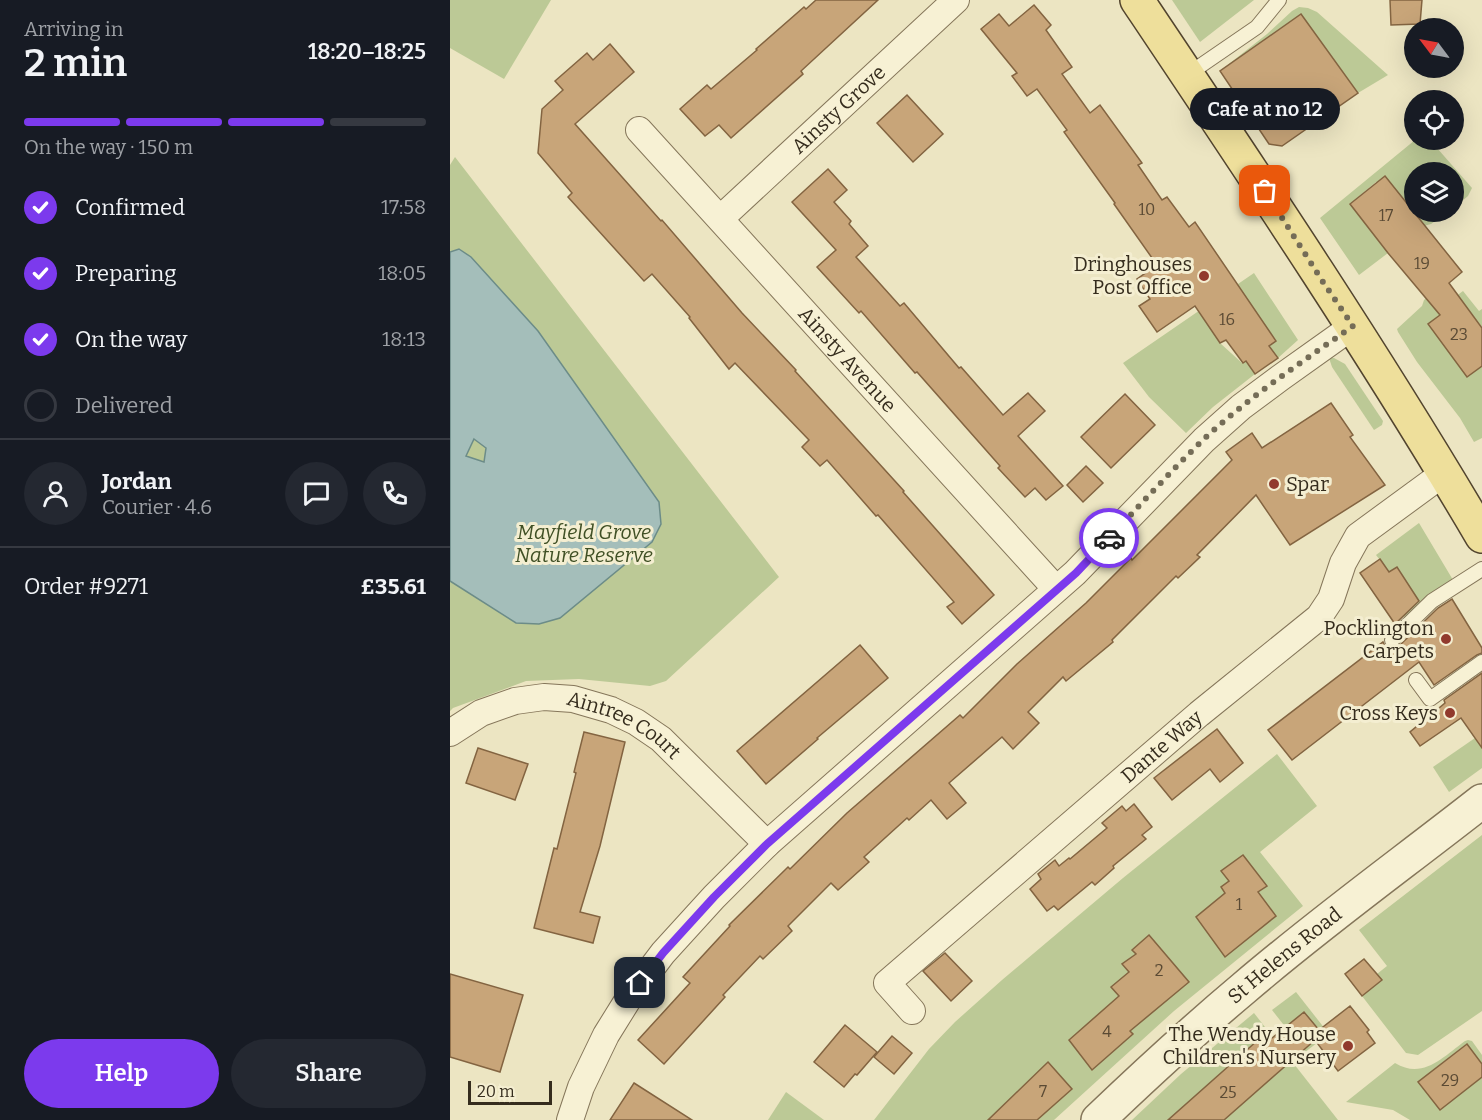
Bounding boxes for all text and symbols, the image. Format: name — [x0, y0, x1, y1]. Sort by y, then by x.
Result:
text: Arriving in — [24, 17, 123, 41]
north arrow — [1404, 18, 1464, 78]
map controls — [1404, 18, 1464, 222]
text: 18:20–18:25 — [308, 38, 426, 65]
text: 2 min — [24, 40, 127, 86]
street label: Ainsty Grove — [787, 60, 890, 158]
callout: Cafe at no 12 — [1190, 89, 1340, 131]
button: locate — [1404, 90, 1464, 150]
text: Cafe at no 12 — [1207, 97, 1323, 121]
text: On the way · 150 m — [24, 135, 193, 159]
button: layers — [1404, 162, 1464, 222]
pin — [1239, 165, 1290, 216]
icon: bag — [1248, 174, 1281, 207]
icon: check — [24, 191, 57, 224]
text: Confirmed — [75, 194, 185, 221]
text: 17:58 — [381, 195, 426, 219]
house number: 10 — [1139, 200, 1155, 219]
house number: 17 — [1379, 206, 1393, 225]
place label: Dringhouses Post Office — [1073, 252, 1192, 299]
house number: 19 — [1414, 254, 1430, 273]
icon: check — [24, 257, 57, 290]
text: Preparing — [75, 260, 177, 287]
text: 18:05 — [378, 261, 426, 285]
marker: Dringhouses Post Office — [1197, 269, 1211, 283]
street label: Ainsty Avenue — [794, 302, 901, 417]
house number: 16 — [1219, 310, 1235, 329]
icon: check — [24, 323, 57, 356]
house number: 23 — [1450, 325, 1468, 344]
text: On the way — [75, 326, 187, 353]
text: 18:13 — [382, 327, 426, 351]
text: Delivered — [75, 392, 173, 419]
button: person — [24, 462, 87, 525]
button: chat — [285, 462, 348, 525]
button: phone — [363, 462, 426, 525]
text: Jordan — [102, 468, 172, 495]
place label: Spar — [1286, 472, 1329, 496]
marker: Spar — [1267, 477, 1281, 491]
text: Courier · 4.6 — [102, 495, 212, 519]
courier — [1079, 508, 1139, 568]
park label: Mayfield Grove Nature Reserve — [515, 520, 653, 567]
icon: car — [1093, 522, 1126, 555]
text: Order #9271 — [24, 573, 148, 600]
text: £35.61 — [360, 573, 426, 600]
place label: Pocklington Carpets — [1323, 616, 1434, 663]
marker: Pocklington Carpets — [1439, 632, 1453, 646]
street label: Aintree Court — [564, 686, 686, 764]
place label: Cross Keys — [1339, 701, 1438, 725]
street label: Dante Way — [1116, 705, 1207, 788]
marker: Cross Keys — [1443, 706, 1457, 720]
house number: 1 — [1236, 895, 1243, 914]
street label: St Helens Road — [1223, 902, 1346, 1009]
pin — [614, 957, 665, 1008]
house number: 2 — [1155, 961, 1163, 980]
icon: home — [623, 966, 656, 999]
house number: 4 — [1102, 1022, 1112, 1041]
place label: The Wendy House Children's Nursery — [1163, 1022, 1336, 1069]
button: Help — [24, 1039, 219, 1108]
button: Share — [231, 1039, 426, 1108]
marker: The Wendy House Children's Nursery — [1341, 1039, 1355, 1053]
house number: 29 — [1441, 1071, 1459, 1090]
scale bar — [468, 1078, 552, 1106]
text: 20 m — [477, 1082, 514, 1101]
house number: 7 — [1039, 1082, 1047, 1101]
house number: 25 — [1219, 1083, 1237, 1102]

